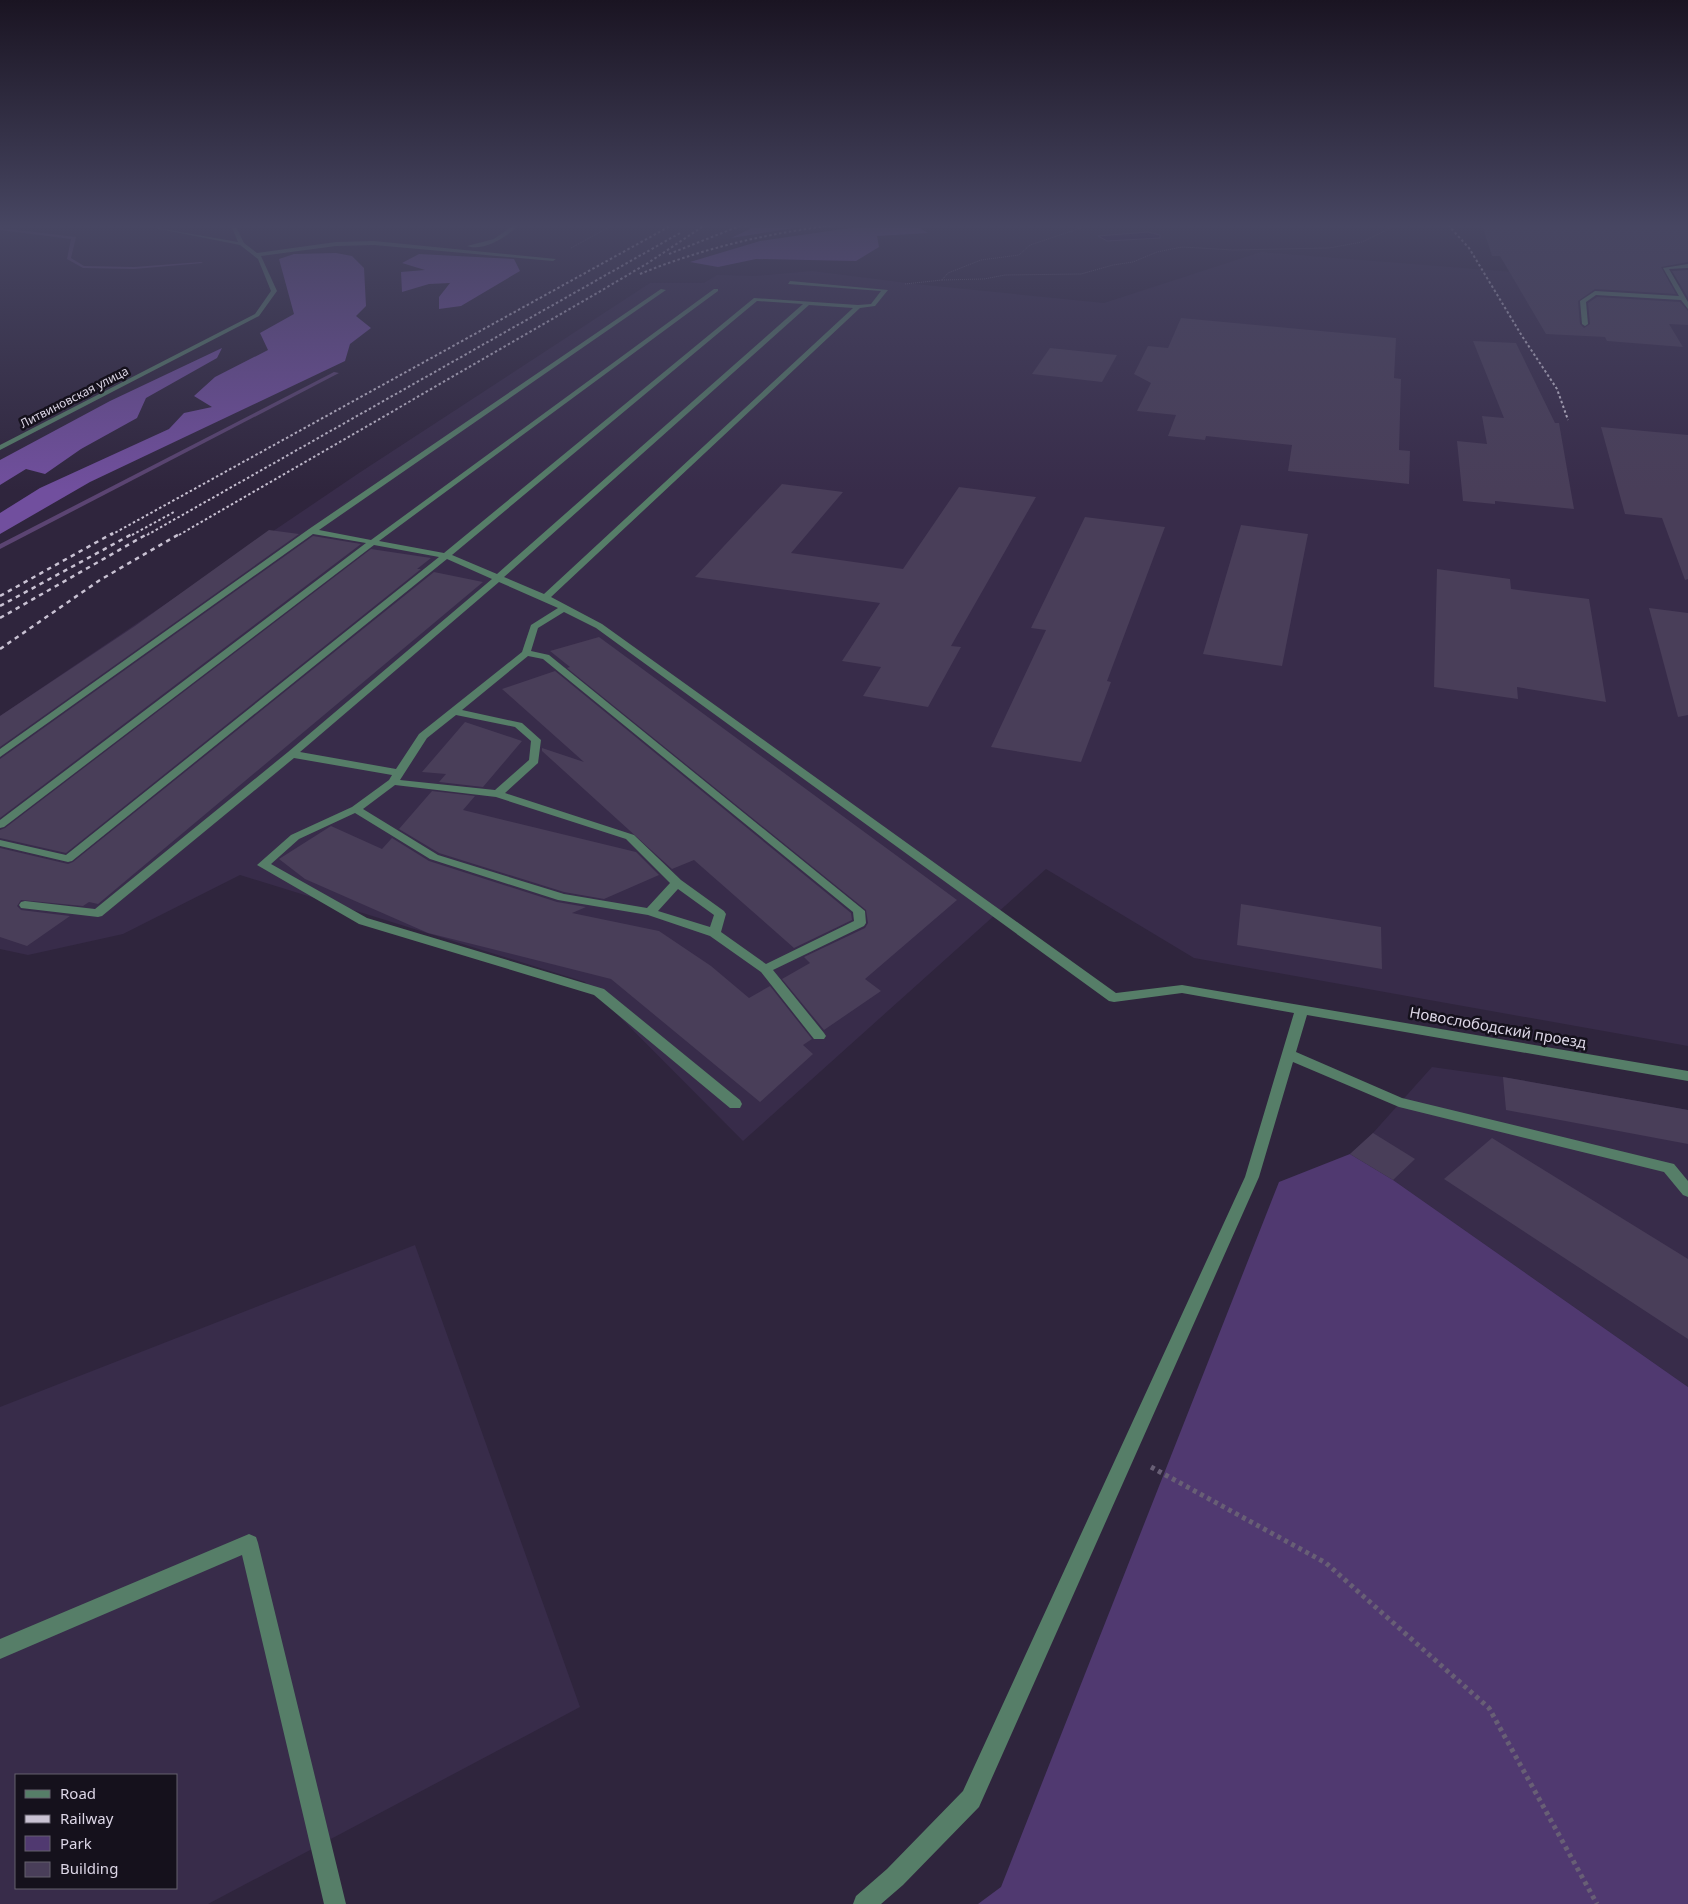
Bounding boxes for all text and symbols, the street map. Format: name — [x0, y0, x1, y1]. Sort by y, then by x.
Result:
street label: Литвиновская улица — [17, 362, 131, 432]
street label: Новослободский проезд — [1408, 1002, 1588, 1052]
legend — [15, 1774, 178, 1889]
text: Road — [60, 1783, 96, 1803]
text: Railway — [60, 1808, 114, 1828]
text: Park — [60, 1833, 92, 1853]
text: Building — [60, 1858, 118, 1878]

